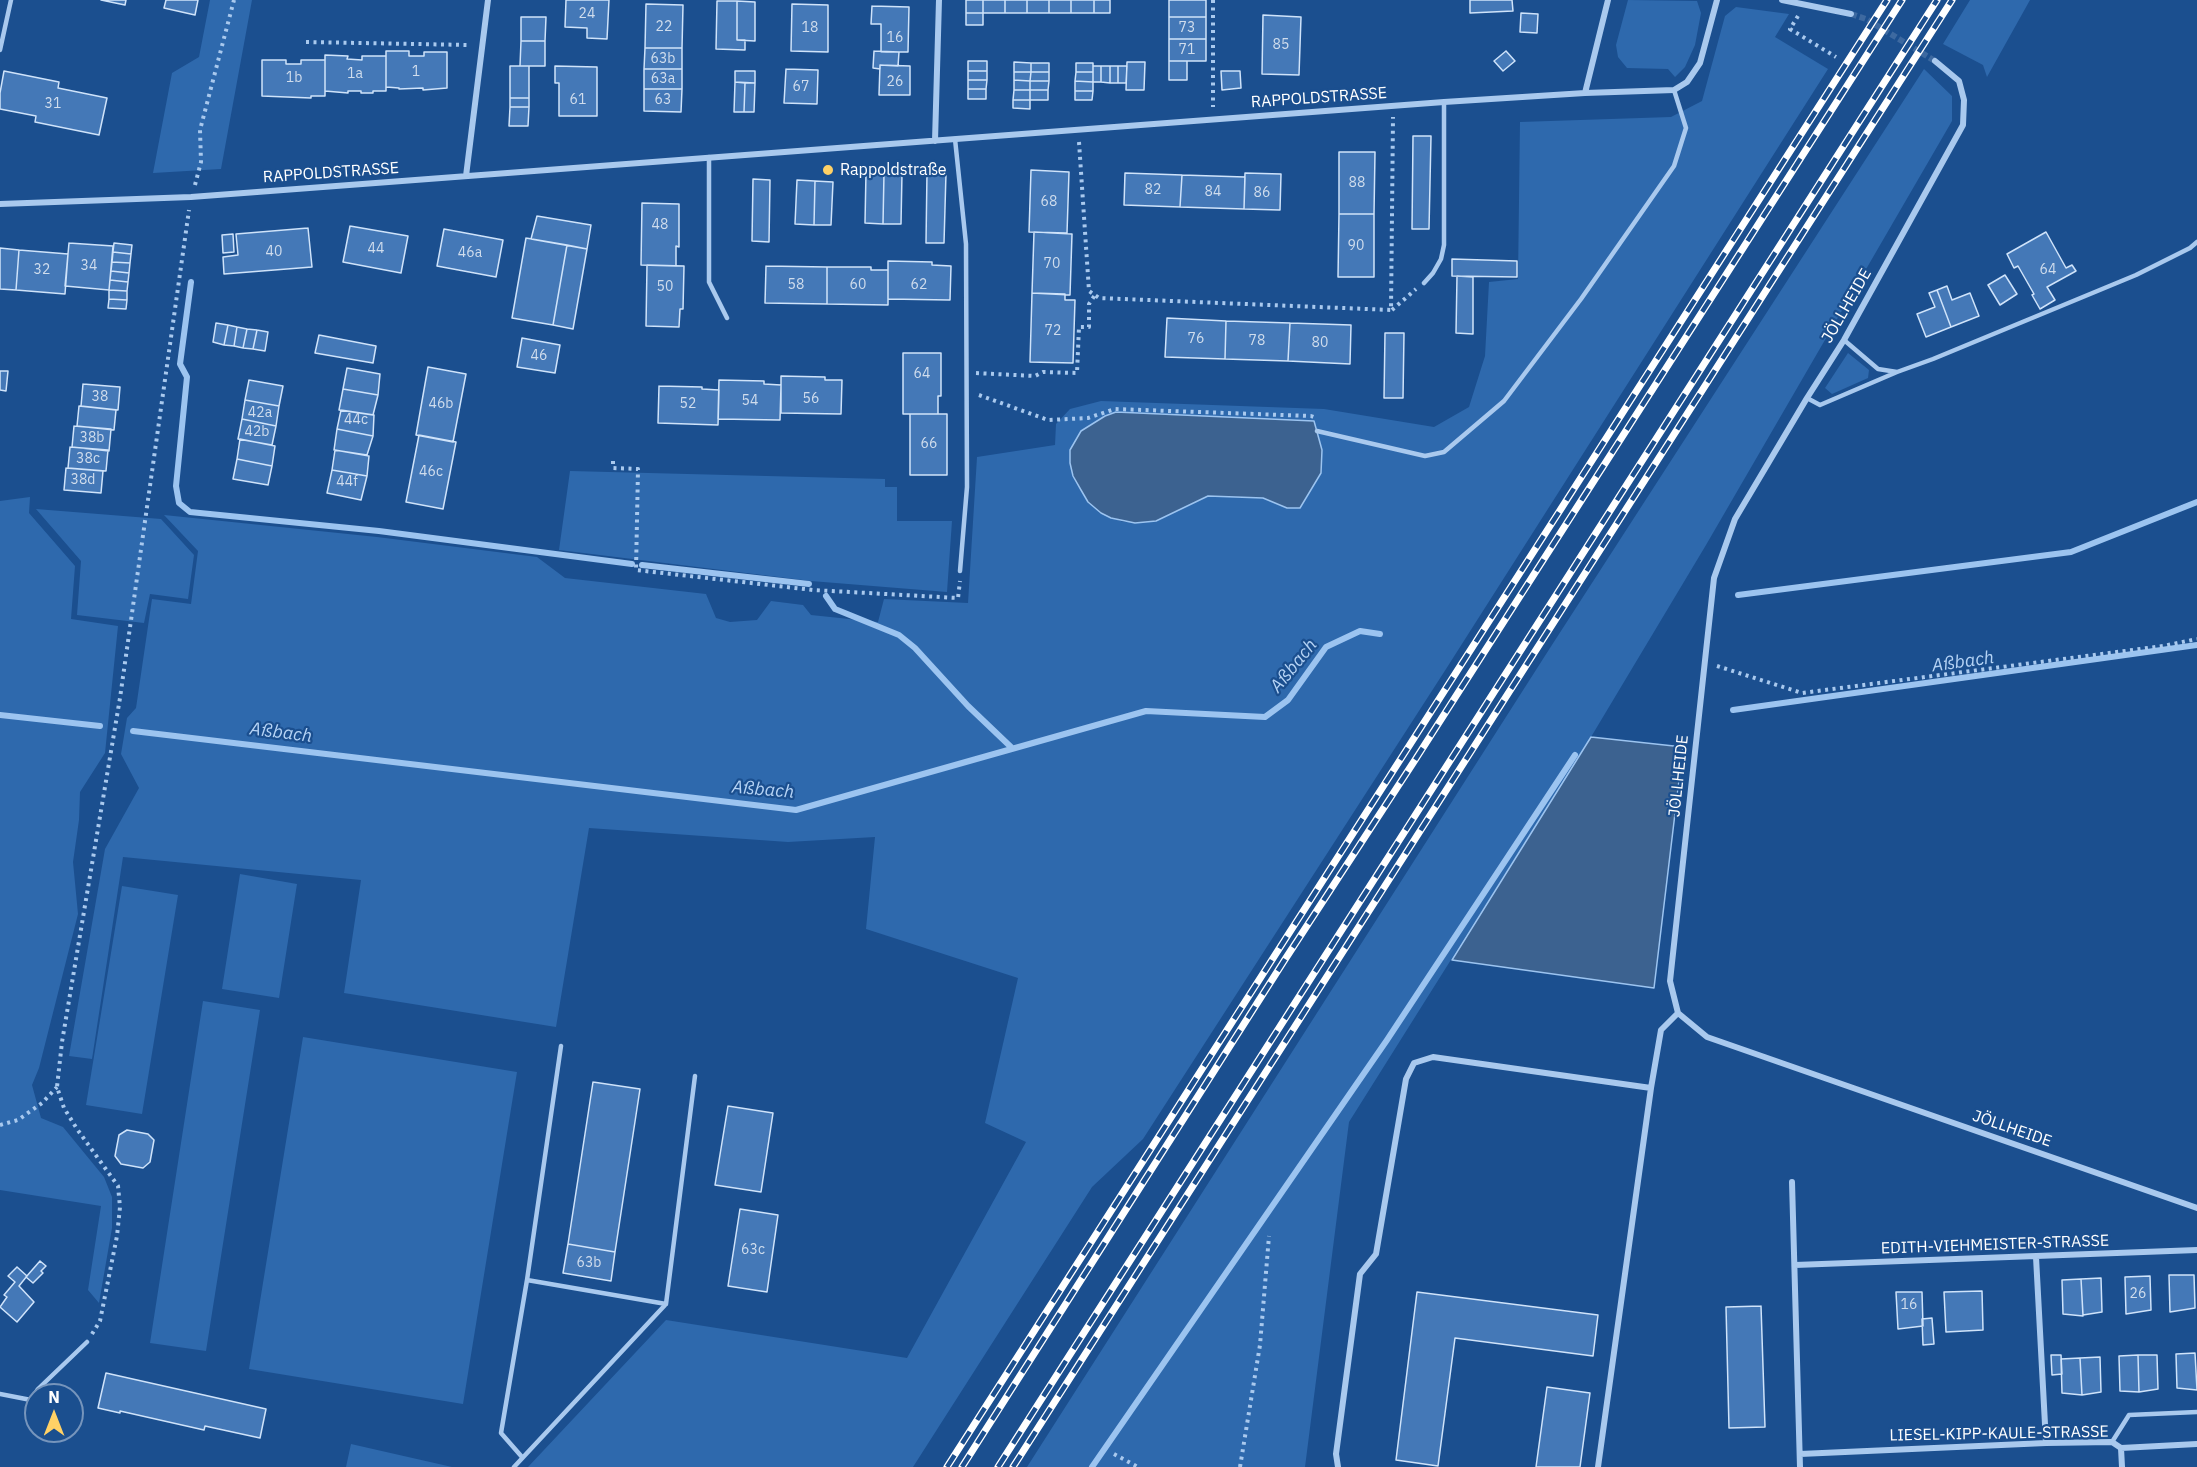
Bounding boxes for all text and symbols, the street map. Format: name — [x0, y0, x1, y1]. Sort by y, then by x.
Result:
house number: 24 — [579, 6, 595, 22]
house number: 22 — [656, 19, 672, 35]
house number: 18 — [802, 20, 818, 36]
house number: 73 — [1179, 20, 1195, 36]
house number: 16 — [887, 30, 903, 46]
house number: 85 — [1273, 37, 1289, 53]
house number: 71 — [1179, 42, 1195, 58]
house number: 63b — [651, 51, 675, 67]
house number: 1 — [412, 64, 420, 80]
house number: 1a — [347, 66, 363, 82]
house number: 1b — [286, 70, 302, 86]
house number: 63a — [651, 71, 675, 87]
house number: 26 — [887, 74, 903, 90]
house number: 67 — [793, 79, 809, 95]
street label: RAPPOLDSTRASSE — [1250, 84, 1388, 112]
house number: 61 — [570, 92, 586, 108]
house number: 63 — [655, 92, 671, 108]
house number: 31 — [45, 96, 61, 112]
street label: RAPPOLDSTRASSE — [262, 159, 400, 187]
place label: Rappoldstraße — [840, 160, 946, 180]
marker: Rappoldstraße — [821, 163, 835, 177]
house number: 88 — [1349, 175, 1365, 191]
house number: 82 — [1145, 182, 1161, 198]
house number: 84 — [1205, 184, 1221, 200]
house number: 86 — [1254, 185, 1270, 201]
house number: 68 — [1041, 194, 1057, 210]
house number: 48 — [652, 217, 668, 233]
house number: 90 — [1348, 238, 1364, 254]
house number: 44 — [368, 241, 384, 257]
house number: 40 — [266, 244, 282, 260]
house number: 46a — [458, 245, 482, 261]
house number: 70 — [1044, 256, 1060, 272]
house number: 34 — [81, 258, 97, 274]
house number: 32 — [34, 262, 50, 278]
house number: 64 — [2040, 262, 2056, 278]
street label: JÖLLHEIDE — [1818, 265, 1876, 347]
house number: 58 — [788, 277, 804, 293]
house number: 60 — [850, 277, 866, 293]
house number: 62 — [911, 277, 927, 293]
house number: 50 — [657, 279, 673, 295]
house number: 72 — [1045, 323, 1061, 339]
house number: 76 — [1188, 331, 1204, 347]
house number: 78 — [1249, 333, 1265, 349]
house number: 80 — [1312, 335, 1328, 351]
house number: 46 — [531, 348, 547, 364]
house number: 64 — [914, 366, 930, 382]
house number: 38 — [92, 389, 108, 405]
house number: 56 — [803, 391, 819, 407]
house number: 54 — [742, 393, 758, 409]
house number: 46b — [429, 396, 453, 412]
house number: 52 — [680, 396, 696, 412]
house number: 42a — [248, 405, 272, 421]
house number: 44c — [344, 412, 368, 428]
house number: 42b — [245, 424, 269, 440]
house number: 38b — [80, 430, 104, 446]
house number: 66 — [921, 436, 937, 452]
house number: 38c — [76, 451, 100, 467]
house number: 46c — [419, 464, 443, 480]
house number: 38d — [71, 472, 95, 488]
house number: 44f — [336, 474, 358, 490]
water label: Aßbach — [1266, 635, 1322, 697]
water label: Aßbach — [1931, 647, 1995, 677]
water label: Aßbach — [249, 718, 313, 748]
street label: JÖLLHEIDE — [1665, 734, 1693, 818]
water label: Aßbach — [731, 777, 795, 803]
street label: JÖLLHEIDE — [1970, 1106, 2054, 1152]
street label: EDITH-VIEHMEISTER-STRASSE — [1881, 1231, 2109, 1259]
house number: 63c — [741, 1242, 765, 1258]
house number: 63b — [577, 1255, 601, 1271]
house number: 26 — [2130, 1286, 2146, 1302]
house number: 16 — [1901, 1297, 1917, 1313]
north arrow — [24, 1383, 84, 1443]
text: N — [48, 1387, 60, 1407]
street label: LIESEL-KIPP-KAULE-STRASSE — [1889, 1422, 2109, 1446]

